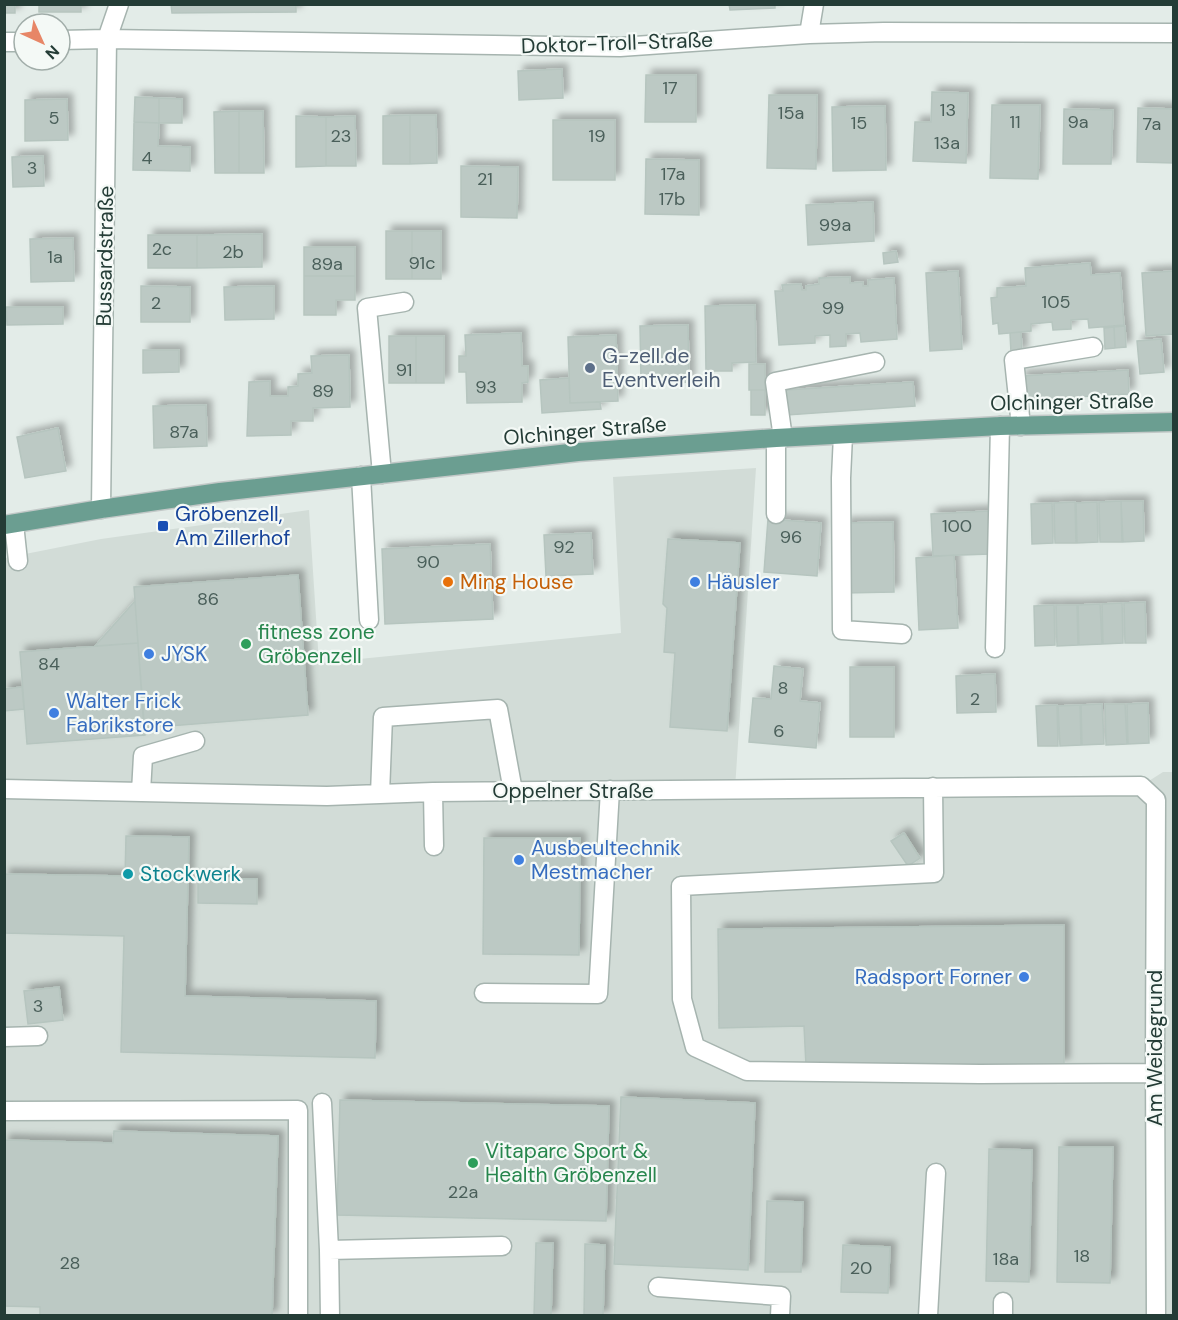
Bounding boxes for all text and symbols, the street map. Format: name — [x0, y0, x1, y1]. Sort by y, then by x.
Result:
north arrow — [12, 12, 72, 72]
street label: Doktor-Troll-Straße — [520, 26, 714, 60]
text: N — [41, 41, 64, 64]
house number: 17 — [662, 76, 678, 100]
house number: 13 — [940, 98, 956, 122]
house number: 15a — [778, 101, 804, 125]
house number: 5 — [49, 106, 59, 130]
house number: 11 — [1009, 110, 1021, 134]
house number: 9a — [1067, 110, 1089, 134]
house number: 15 — [851, 111, 867, 135]
house number: 7a — [1143, 112, 1161, 136]
house number: 23 — [330, 124, 352, 148]
house number: 19 — [589, 124, 605, 148]
house number: 13a — [934, 131, 960, 155]
house number: 4 — [142, 146, 153, 170]
house number: 3 — [27, 156, 37, 180]
house number: 17a — [661, 162, 685, 186]
house number: 21 — [477, 167, 493, 191]
street label: Bussardstraße — [90, 185, 120, 327]
house number: 17b — [659, 187, 685, 211]
house number: 99a — [819, 213, 851, 237]
house number: 2c — [152, 237, 172, 261]
house number: 2b — [222, 240, 244, 264]
house number: 1a — [47, 245, 63, 269]
house number: 91c — [409, 251, 435, 275]
house number: 89a — [311, 252, 343, 276]
house number: 105 — [1042, 290, 1070, 314]
house number: 2 — [151, 291, 161, 315]
house number: 99 — [822, 296, 844, 320]
place label: G-zell.de Eventverleih — [602, 342, 721, 394]
house number: 91 — [396, 358, 412, 382]
marker: G-zell.de Eventverleih — [583, 361, 597, 375]
house number: 93 — [475, 375, 497, 399]
house number: 89 — [312, 379, 334, 403]
street label: Olchinger Straße — [990, 387, 1154, 417]
street label: Olchinger Straße — [502, 410, 668, 452]
house number: 87a — [169, 420, 199, 444]
place label: Gröbenzell, Am Zillerhof — [175, 500, 290, 552]
house number: 100 — [942, 514, 972, 538]
marker: Gröbenzell, Am Zillerhof — [156, 519, 170, 533]
house number: 96 — [780, 525, 802, 549]
house number: 92 — [553, 535, 575, 559]
house number: 90 — [416, 550, 440, 574]
place label: Ming House — [460, 568, 573, 596]
place label: Häusler — [707, 568, 780, 596]
marker: Ming House — [441, 575, 455, 589]
marker: Häusler — [688, 575, 702, 589]
house number: 86 — [197, 587, 219, 611]
place label: fitness zone Gröbenzell — [258, 618, 375, 670]
marker: fitness zone Gröbenzell — [239, 637, 253, 651]
place label: JYSK — [161, 640, 207, 668]
marker: JYSK — [142, 647, 156, 661]
house number: 84 — [38, 652, 60, 676]
house number: 8 — [778, 676, 788, 700]
place label: Walter Frick Fabrikstore — [66, 687, 182, 739]
house number: 2 — [970, 687, 980, 711]
marker: Walter Frick Fabrikstore — [47, 706, 61, 720]
house number: 6 — [773, 719, 785, 743]
street label: Oppelner Straße — [492, 777, 654, 805]
place label: Ausbeultechnik Mestmacher — [531, 834, 681, 886]
marker: Ausbeultechnik Mestmacher — [512, 853, 526, 867]
place label: Stockwerk — [140, 860, 241, 888]
marker: Stockwerk — [121, 867, 135, 881]
place label: Radsport Forner — [855, 963, 1012, 991]
marker: Radsport Forner — [1017, 970, 1031, 984]
street label: Am Weidegrund — [1141, 970, 1169, 1126]
house number: 3 — [33, 994, 43, 1018]
place label: Vitaparc Sport & Health Gröbenzell — [485, 1137, 657, 1189]
marker: Vitaparc Sport & Health Gröbenzell — [466, 1156, 480, 1170]
house number: 22a — [448, 1180, 478, 1204]
house number: 18 — [1074, 1244, 1090, 1268]
house number: 18a — [993, 1247, 1019, 1271]
house number: 28 — [59, 1251, 81, 1275]
house number: 20 — [850, 1256, 872, 1280]

